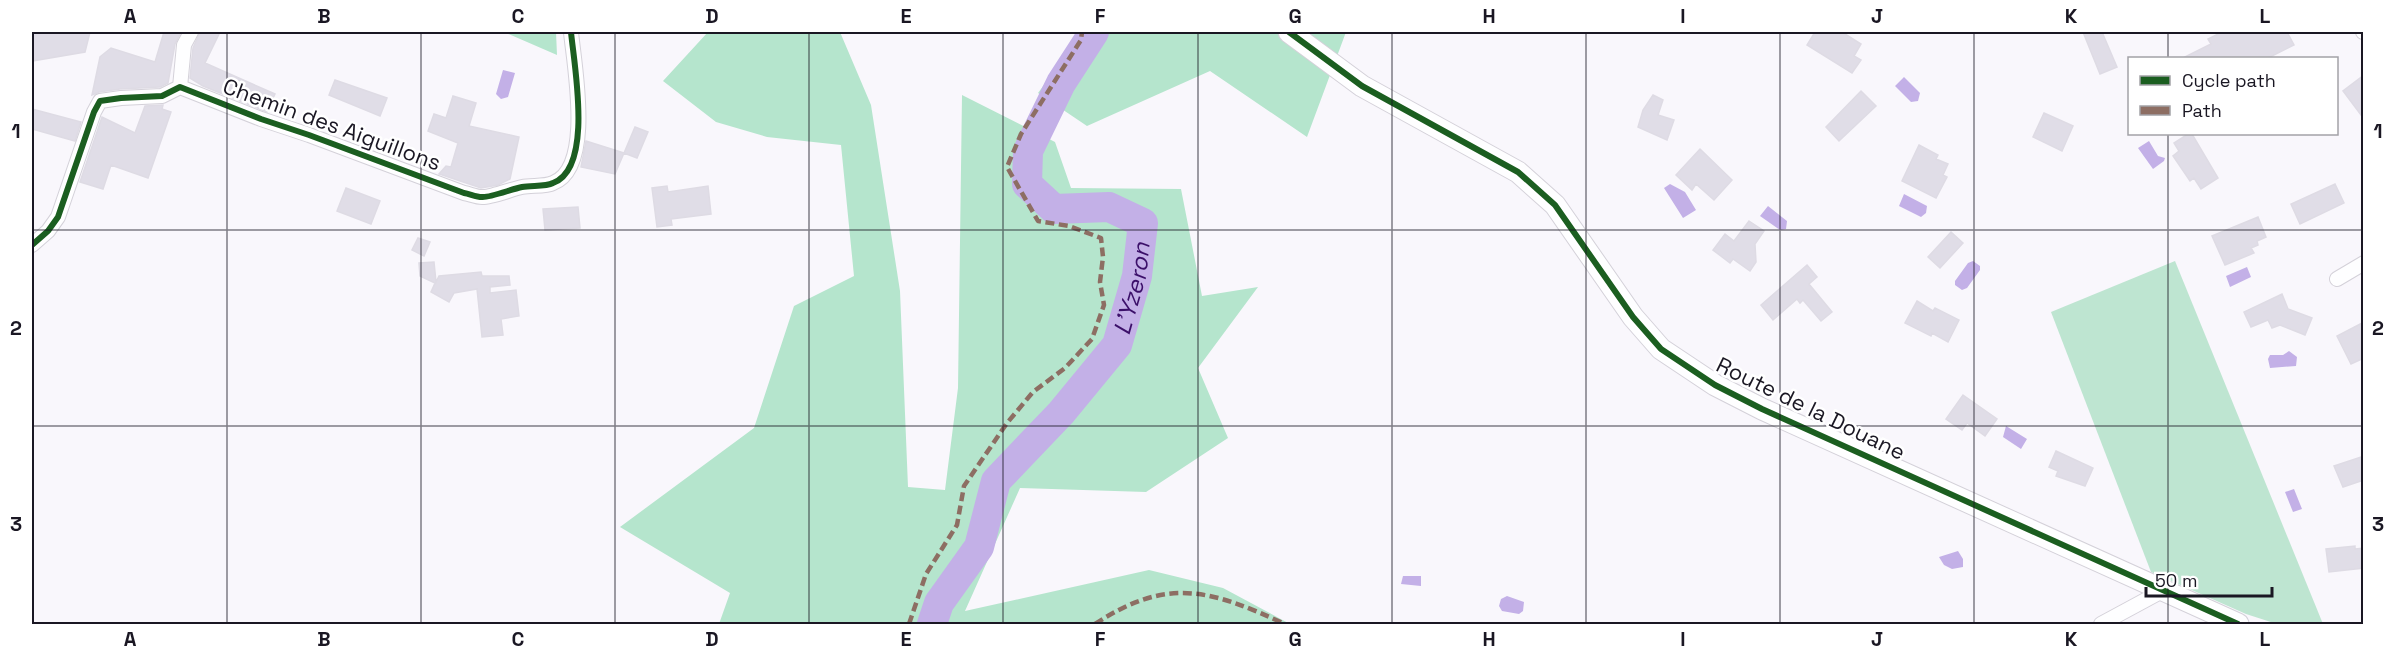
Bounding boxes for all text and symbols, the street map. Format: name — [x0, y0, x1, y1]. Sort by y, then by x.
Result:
text: A — [124, 3, 137, 29]
text: B — [317, 3, 331, 29]
text: C — [512, 3, 525, 29]
text: D — [705, 3, 719, 29]
text: E — [900, 3, 912, 29]
text: F — [1095, 3, 1106, 29]
text: G — [1288, 3, 1302, 29]
text: H — [1482, 3, 1496, 29]
text: I — [1680, 3, 1686, 29]
text: J — [1871, 3, 1883, 29]
text: K — [2065, 3, 2078, 29]
text: L — [2260, 3, 2271, 29]
legend — [2128, 57, 2338, 135]
text: Cycle path — [2182, 69, 2276, 92]
street label: Chemin des Aiguillons — [219, 72, 445, 176]
text: Path — [2182, 99, 2222, 122]
text: 1 — [11, 118, 21, 144]
text: 1 — [2373, 118, 2383, 144]
water label: L'Yzeron — [1105, 239, 1156, 338]
text: 2 — [10, 315, 22, 341]
text: 2 — [2372, 315, 2384, 341]
street label: Route de la Douane — [1712, 350, 1910, 466]
text: 3 — [10, 511, 22, 537]
text: 3 — [2372, 511, 2384, 537]
scale bar — [2146, 560, 2272, 598]
text: 50 m — [2155, 569, 2197, 592]
text: A — [124, 626, 137, 652]
text: B — [317, 626, 331, 652]
text: C — [512, 626, 525, 652]
text: D — [705, 626, 719, 652]
text: E — [900, 626, 912, 652]
text: F — [1095, 626, 1106, 652]
text: G — [1288, 626, 1302, 652]
text: H — [1482, 626, 1496, 652]
text: I — [1680, 626, 1686, 652]
text: J — [1871, 626, 1883, 652]
text: K — [2065, 626, 2078, 652]
text: L — [2260, 626, 2271, 652]

